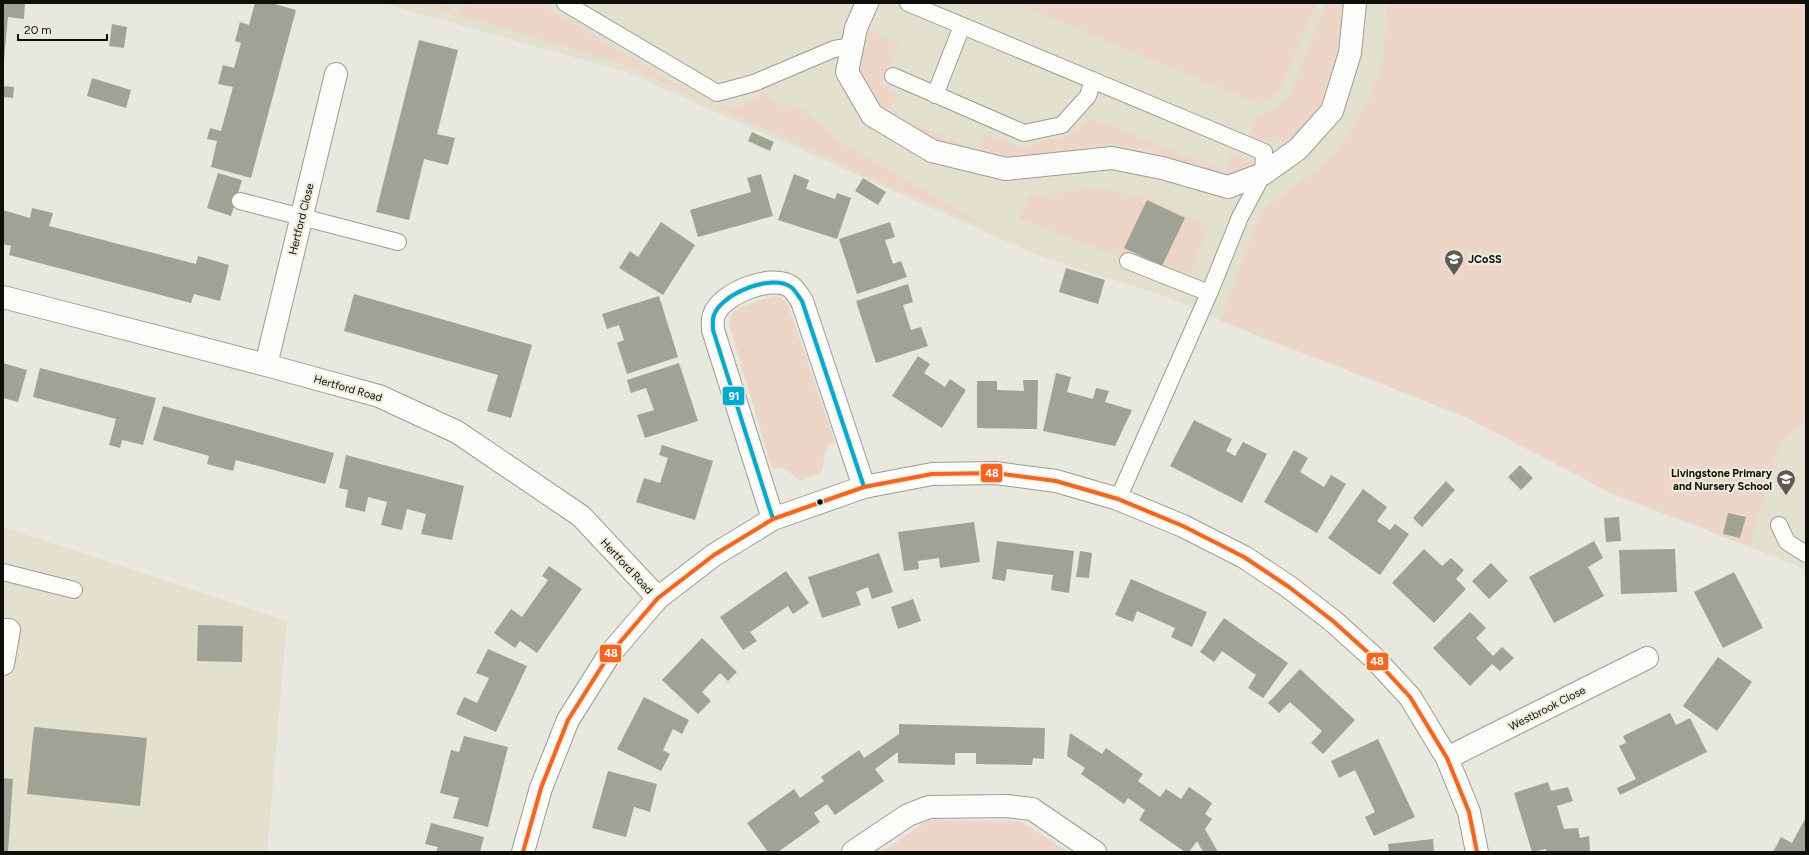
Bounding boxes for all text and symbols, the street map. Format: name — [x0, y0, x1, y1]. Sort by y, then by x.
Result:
scale bar — [18, 16, 107, 42]
text: 20 m — [24, 23, 52, 37]
street label: Hertford Close — [286, 182, 317, 256]
school or university icon: JCoSS — [1443, 248, 1465, 276]
place label: JCoSS — [1468, 253, 1502, 266]
street label: Hertford Road — [312, 372, 384, 404]
line badge: 91 — [722, 386, 745, 406]
text: 91 — [728, 390, 740, 403]
line badge: 48 — [980, 463, 1003, 483]
text: 48 — [985, 467, 999, 480]
place label: Livingstone Primary and Nursery School — [1671, 467, 1773, 493]
school or university icon: Livingstone Primary and Nursery School — [1775, 468, 1797, 496]
unlabelled marker — [815, 497, 825, 507]
street label: Hertford Road — [598, 536, 656, 597]
line badge: 48 — [599, 644, 622, 663]
text: 48 — [604, 647, 618, 660]
line badge: 48 — [1366, 652, 1389, 671]
text: 48 — [1370, 655, 1384, 668]
street label: Westbrook Close — [1507, 684, 1588, 733]

